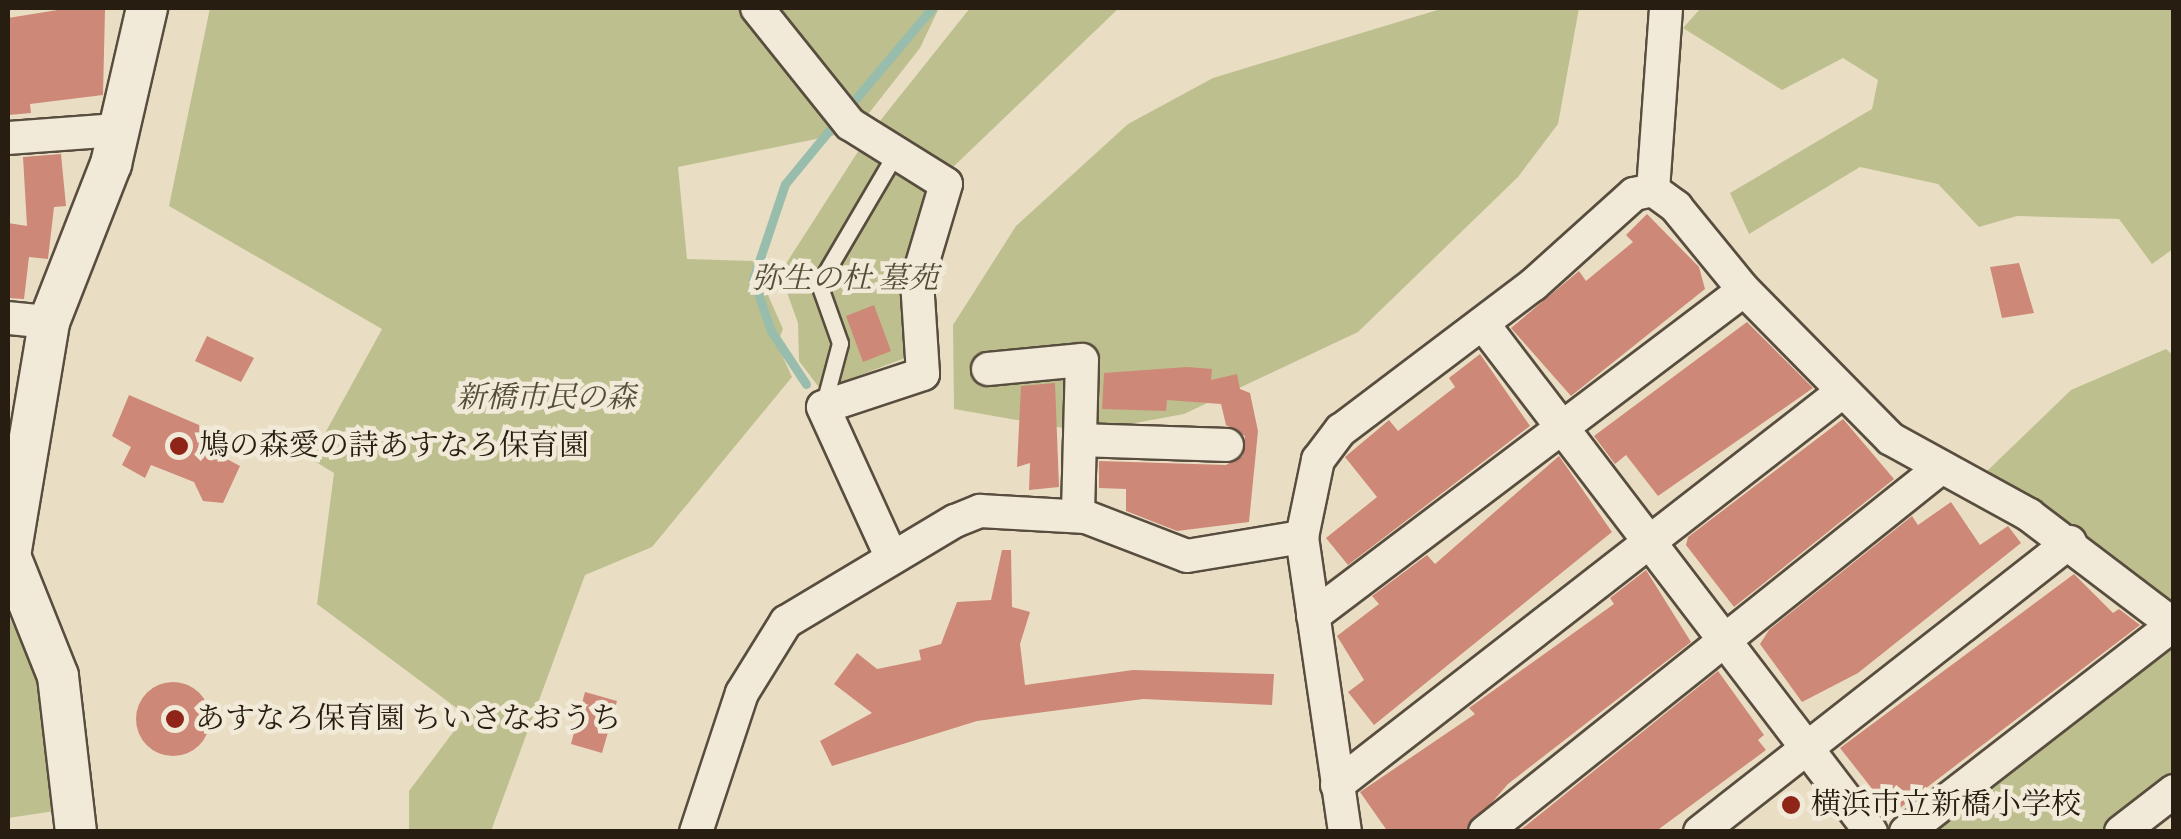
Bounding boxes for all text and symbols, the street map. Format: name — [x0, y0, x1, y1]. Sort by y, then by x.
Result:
park label: 弥生の杜 墓苑 — [752, 261, 938, 297]
park label: 新橋市民の森 — [456, 380, 636, 416]
place label: 鳩の森愛の詩あすなろ保育園 — [199, 428, 589, 464]
marker: 鳩の森愛の詩あすなろ保育園 — [168, 435, 190, 457]
place label: あすなろ保育園 ちいさなおうち — [195, 701, 621, 737]
marker: あすなろ保育園 ちいさなおうち — [164, 708, 186, 730]
place label: 横浜市立新橋小学校 — [1811, 787, 2081, 823]
marker: 横浜市立新橋小学校 — [1780, 794, 1802, 816]

